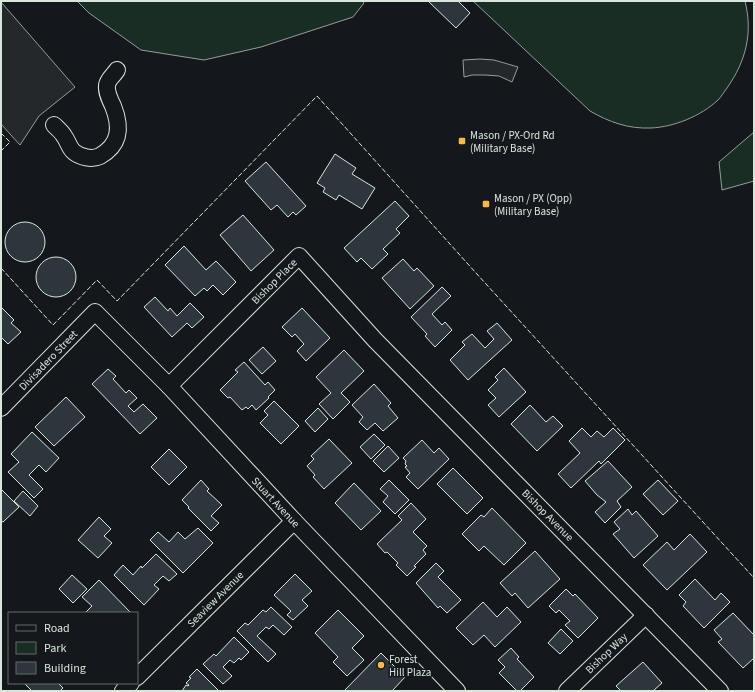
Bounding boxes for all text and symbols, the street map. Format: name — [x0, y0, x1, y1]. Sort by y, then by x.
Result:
place label: Mason / PX-Ord Rd (Military Base) — [470, 128, 555, 156]
marker: Mason / PX-Ord Rd (Military Base) — [457, 136, 467, 146]
place label: Mason / PX (Opp) (Military Base) — [494, 191, 572, 219]
marker: Mason / PX (Opp) (Military Base) — [481, 199, 491, 209]
street label: Bishop Place — [248, 255, 301, 307]
street label: Divisadero Street — [16, 327, 81, 394]
street label: Stuart Avenue — [248, 474, 303, 531]
street label: Bishop Avenue — [518, 486, 577, 545]
street label: Seaview Avenue — [184, 567, 247, 631]
legend — [8, 612, 138, 684]
text: Road — [44, 620, 70, 637]
street label: Bishop Way — [582, 629, 631, 677]
text: Park — [44, 640, 66, 657]
place label: Forest Hill Plaza — [389, 652, 431, 680]
text: Building — [44, 660, 86, 677]
marker: Forest Hill Plaza — [376, 660, 386, 670]

